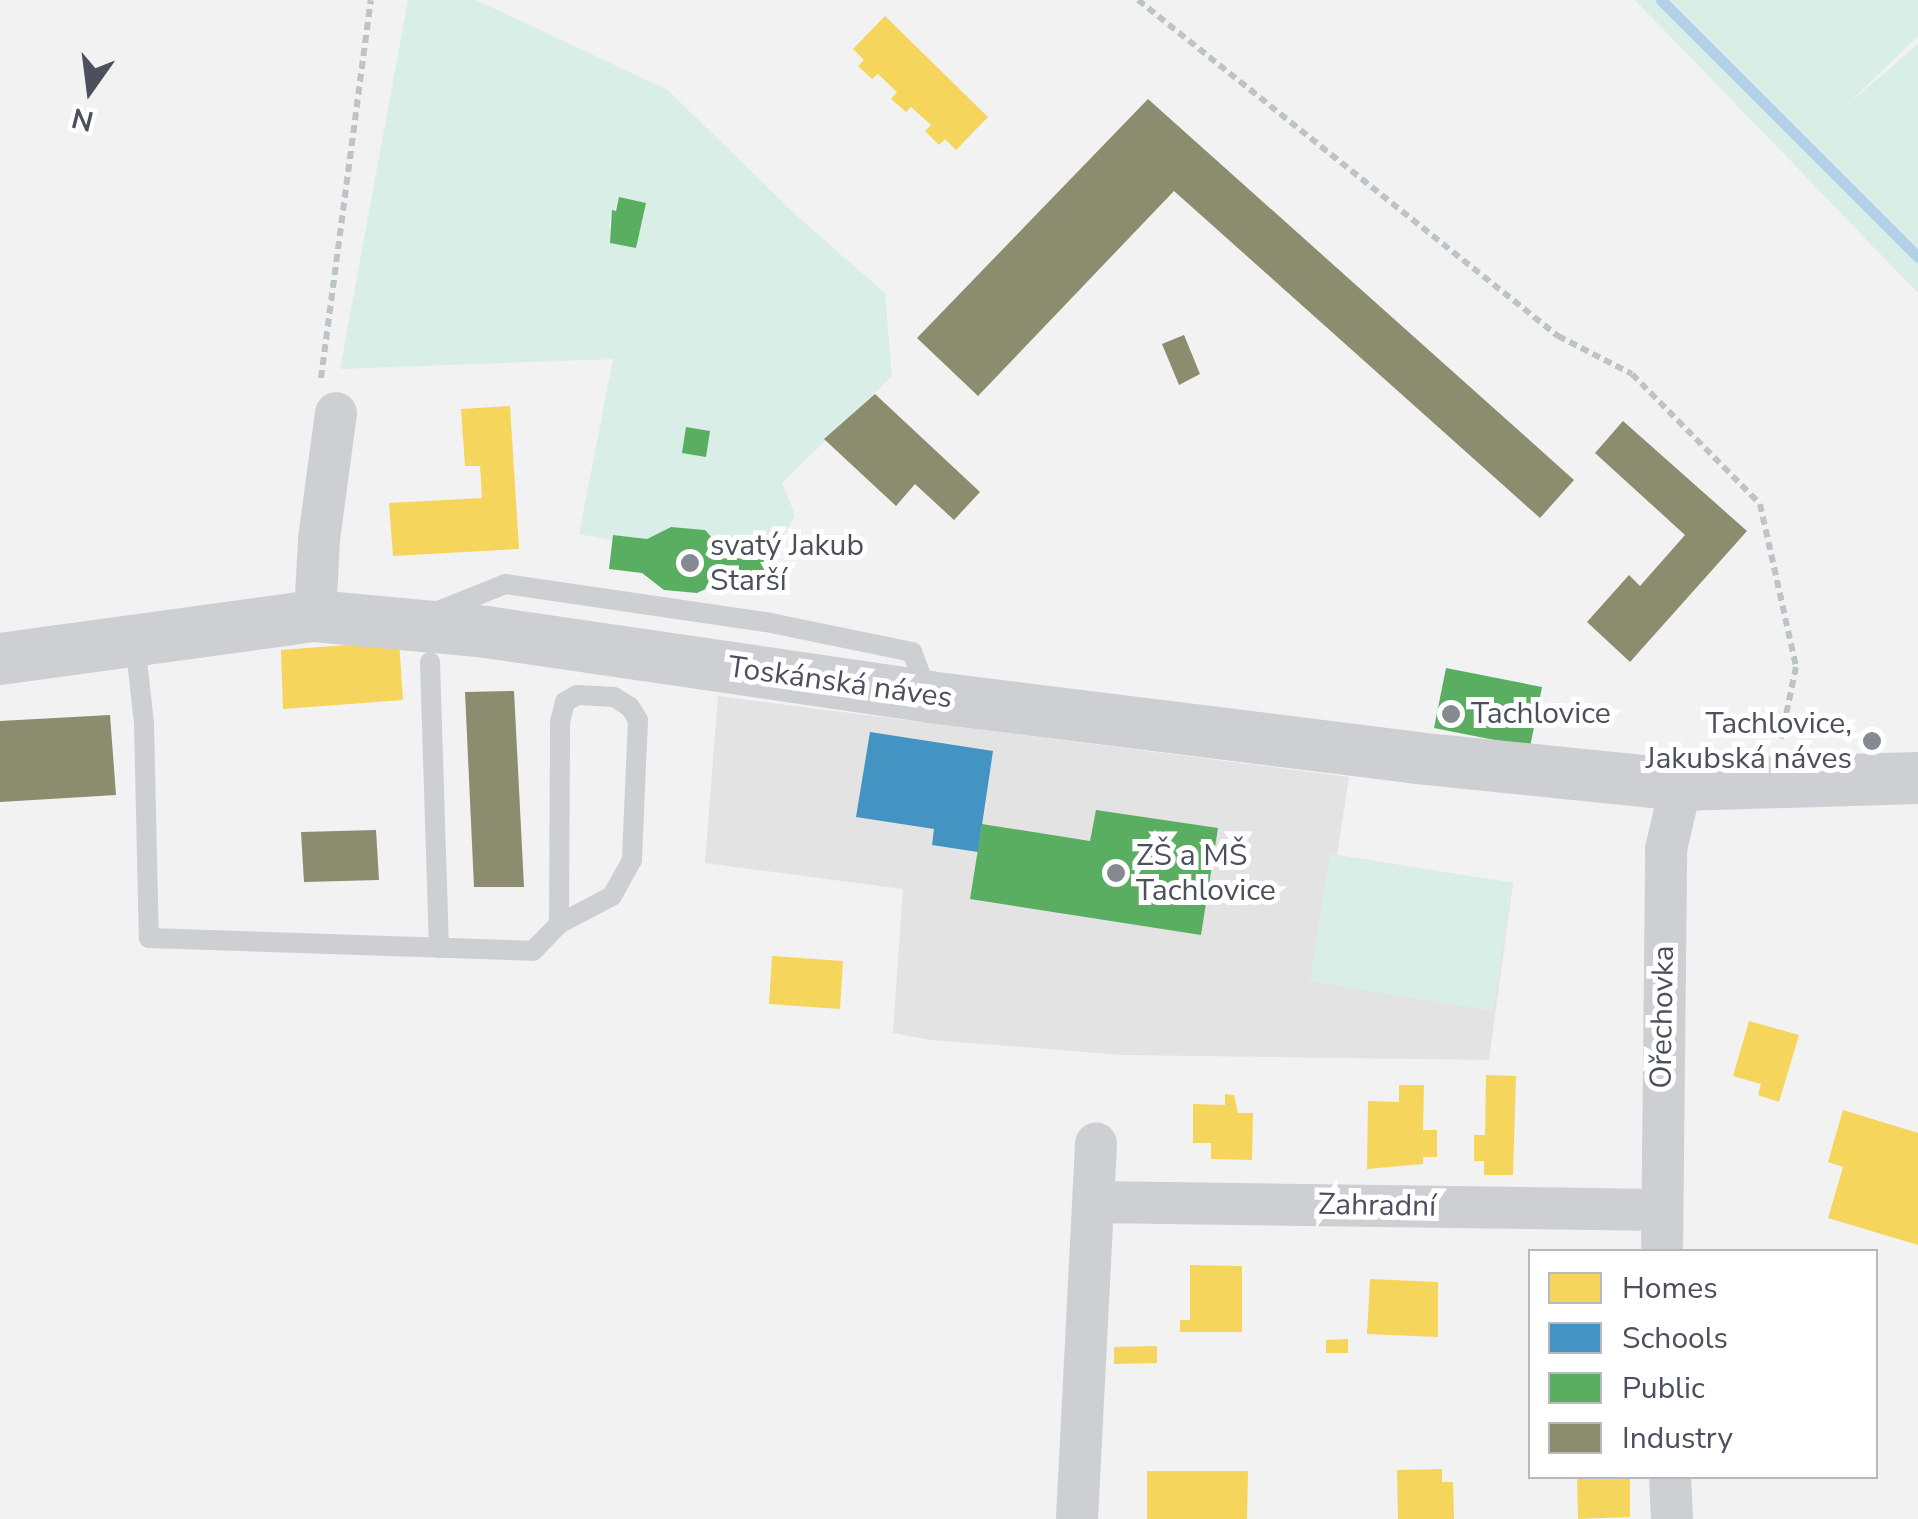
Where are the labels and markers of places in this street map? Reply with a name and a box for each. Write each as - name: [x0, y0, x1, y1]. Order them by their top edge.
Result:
- place label: svatý Jakub Starší: [710, 528, 864, 598]
- marker: svatý Jakub Starší: [679, 552, 701, 574]
- place label: Tachlovice: [1471, 696, 1611, 732]
- marker: Tachlovice: [1440, 703, 1462, 725]
- place label: Tachlovice, Jakubská náves: [1646, 706, 1852, 776]
- marker: Tachlovice, Jakubská náves: [1861, 730, 1883, 752]
- place label: ZŠ a MŠ Tachlovice: [1136, 838, 1276, 908]
- marker: ZŠ a MŠ Tachlovice: [1105, 862, 1127, 884]

